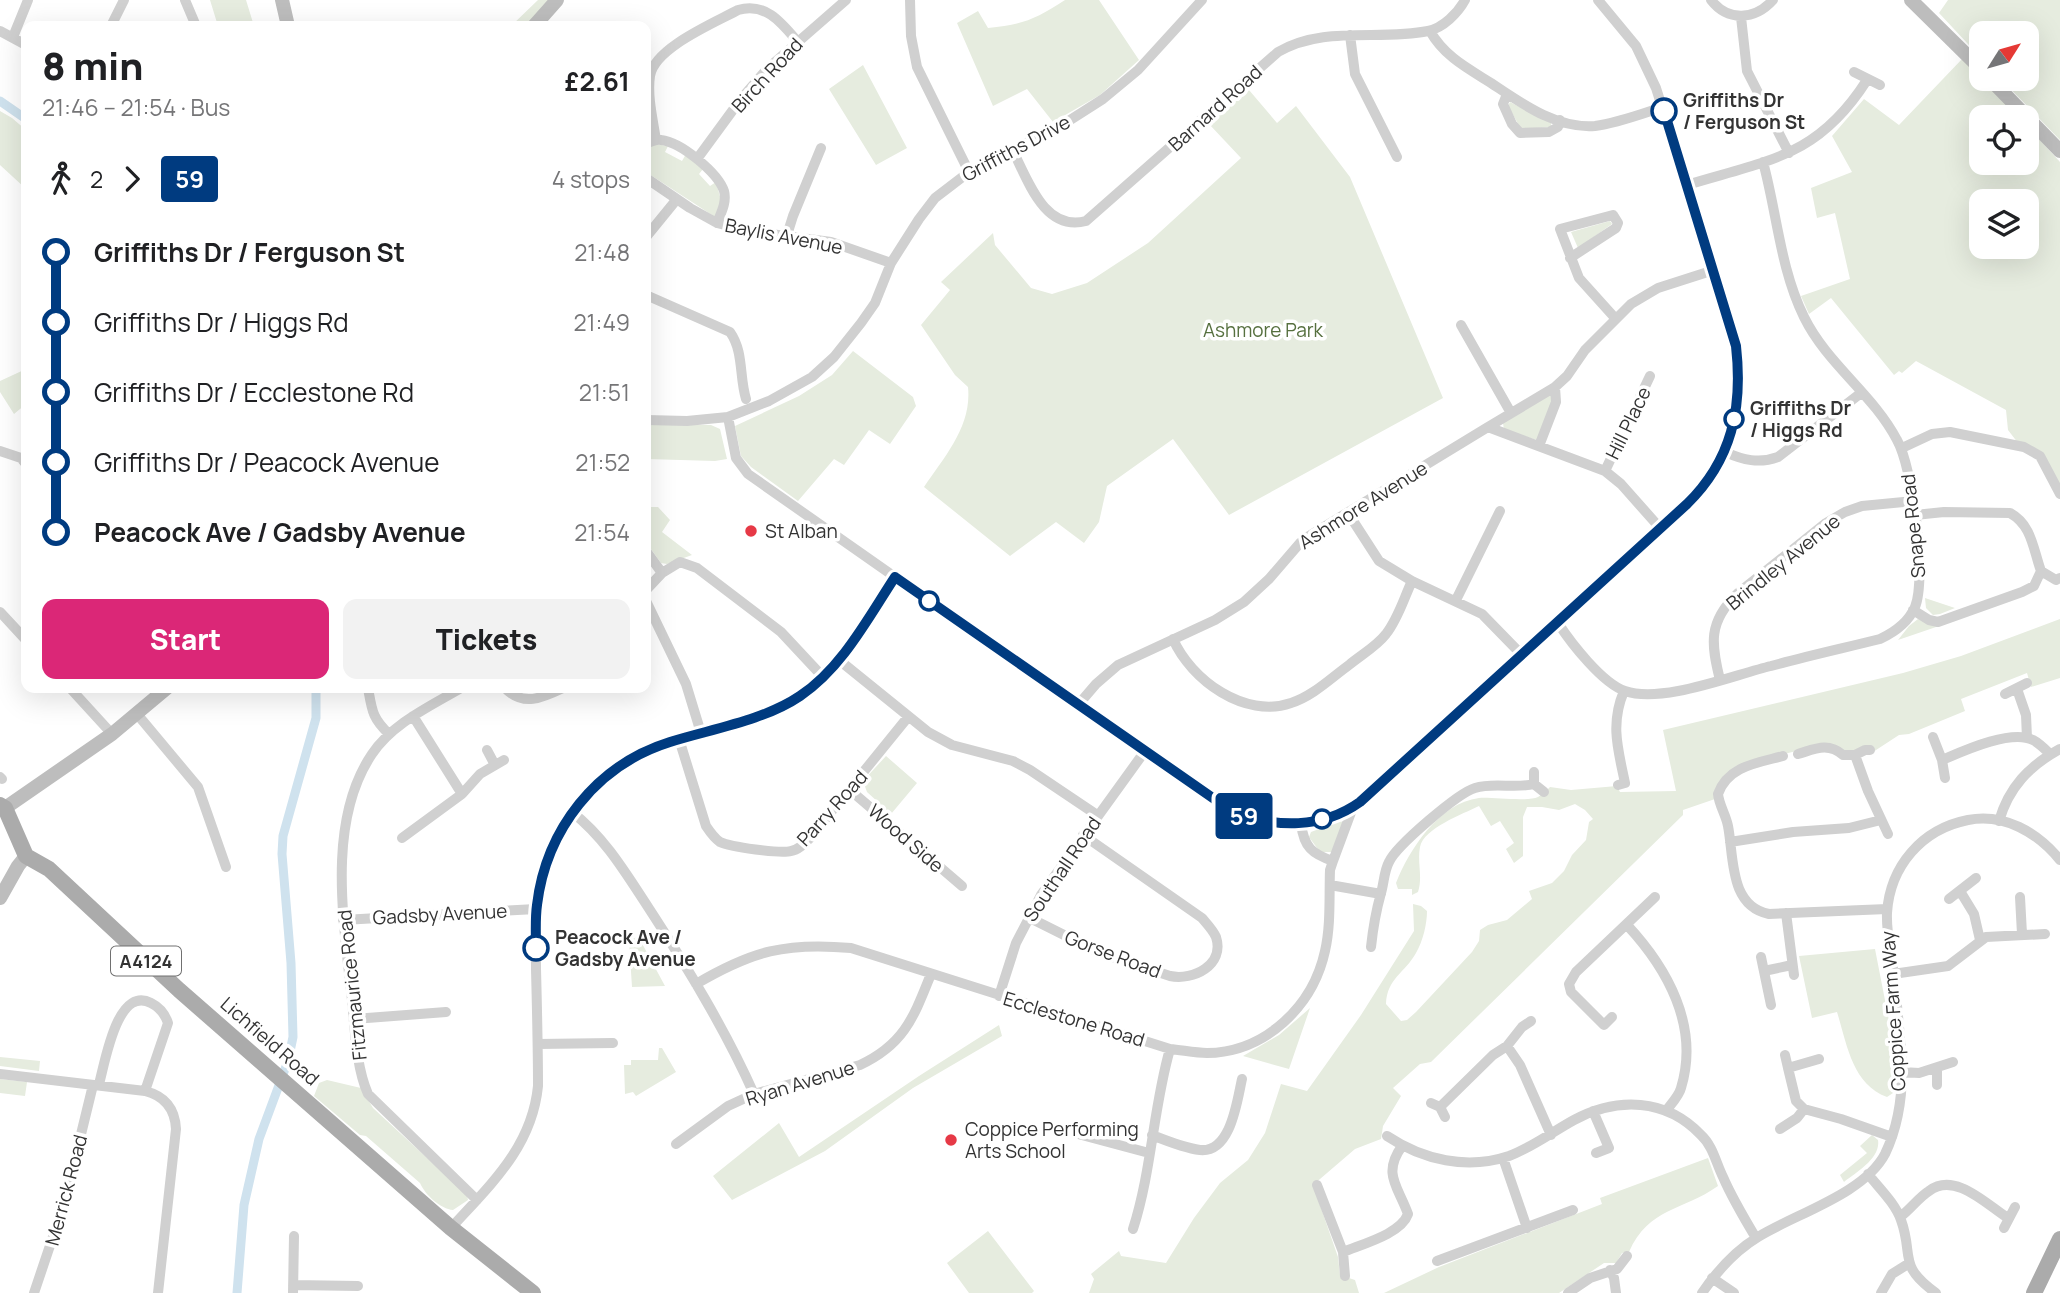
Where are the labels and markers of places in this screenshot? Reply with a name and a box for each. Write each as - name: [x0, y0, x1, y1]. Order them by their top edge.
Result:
- place label: Griffiths Dr / Ferguson St: [1683, 87, 1805, 135]
- marker: Griffiths Dr / Ferguson St: [1651, 98, 1677, 124]
- place label: Griffiths Dr / Higgs Rd: [1750, 395, 1852, 443]
- marker: Griffiths Dr / Higgs Rd: [1724, 409, 1744, 429]
- place label: St Alban: [765, 518, 838, 544]
- marker: St Alban: [743, 523, 759, 539]
- unlabelled marker: [919, 591, 939, 611]
- unlabelled marker: [1312, 809, 1332, 829]
- place label: Peacock Ave / Gadsby Avenue: [555, 924, 696, 972]
- marker: Peacock Ave / Gadsby Avenue: [523, 935, 549, 961]
- place label: Coppice Performing Arts School: [965, 1116, 1139, 1164]
- marker: Coppice Performing Arts School: [943, 1132, 959, 1148]

